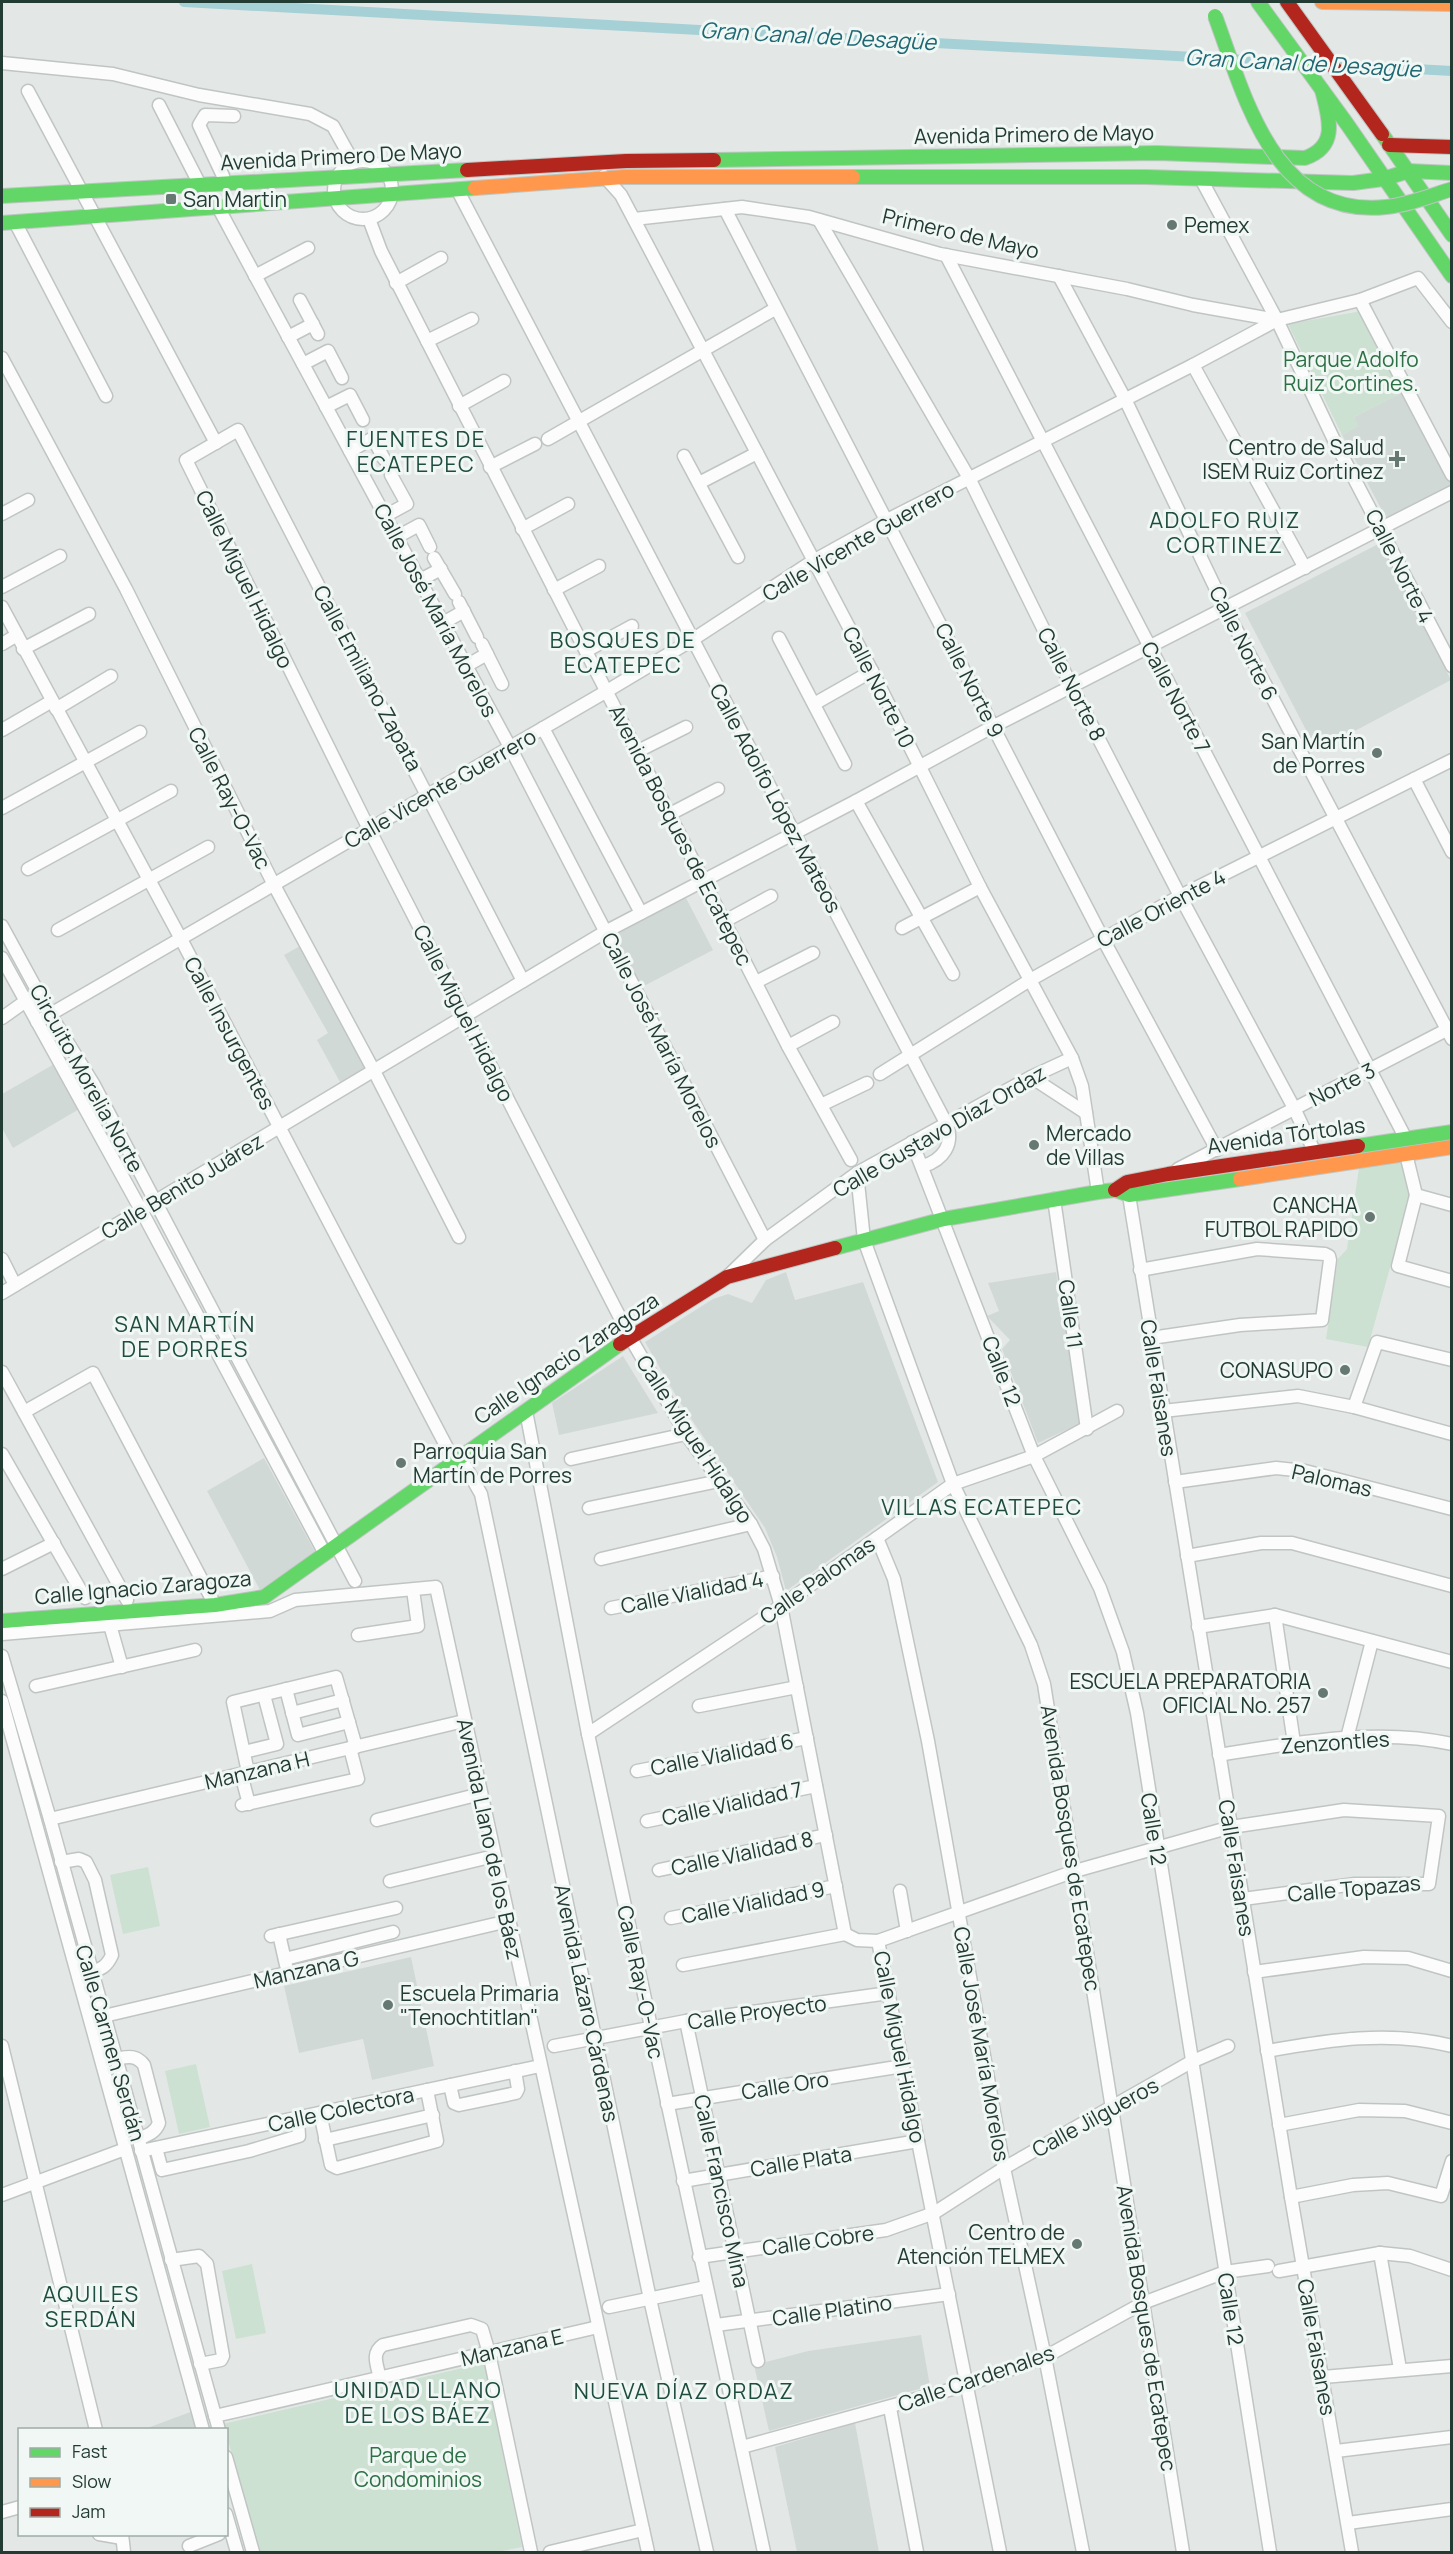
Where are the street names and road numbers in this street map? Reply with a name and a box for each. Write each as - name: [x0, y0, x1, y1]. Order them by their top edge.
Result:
- street label: Avenida Primero de Mayo: [914, 118, 1154, 150]
- street label: Avenida Primero De Mayo: [220, 136, 462, 176]
- street label: Primero de Mayo: [880, 201, 1042, 265]
- street label: Calle Vicente Guerrero: [757, 475, 959, 607]
- street label: Calle Miguel Hidalgo: [190, 485, 300, 673]
- street label: Calle José María Morelos: [368, 498, 504, 722]
- street label: Calle Norte 4: [1359, 504, 1441, 628]
- street label: Calle Emiliano Zapata: [307, 580, 429, 776]
- street label: Calle Norte 6: [1203, 581, 1285, 705]
- street label: Calle Norte 9: [929, 618, 1011, 742]
- street label: Calle Norte 10: [836, 621, 922, 753]
- street label: Calle Norte 8: [1031, 622, 1113, 746]
- street label: Calle Norte 7: [1135, 636, 1217, 758]
- street label: Calle Adolfo López Mateos: [704, 679, 848, 917]
- street label: Avenida Bosques de Ecatepec: [603, 700, 759, 970]
- street label: Calle Ray-O-Vac: [182, 722, 278, 874]
- street label: Calle Vicente Guerrero: [339, 722, 541, 854]
- street label: Calle Oriente 4: [1092, 862, 1230, 954]
- street label: Calle Miguel Hidalgo: [407, 920, 521, 1106]
- street label: Calle José María Morelos: [595, 928, 729, 1152]
- street label: Calle Insurgentes: [178, 952, 282, 1114]
- street label: Circuito Morelia Norte: [24, 979, 150, 1177]
- street label: Norte 3: [1304, 1056, 1380, 1112]
- street label: Calle Gustavo Díaz Ordaz: [827, 1058, 1051, 1204]
- street label: Avenida Tórtolas: [1205, 1110, 1367, 1160]
- street label: Calle Benito Juárez: [96, 1127, 268, 1245]
- street label: Calle 11: [1052, 1278, 1090, 1350]
- street label: Calle Ignacio Zaragoza: [468, 1286, 664, 1430]
- street label: Calle Faisanes: [1134, 1318, 1184, 1458]
- street label: Calle 12: [976, 1332, 1028, 1410]
- street label: Calle Miguel Hidalgo: [630, 1350, 760, 1528]
- street label: Palomas: [1289, 1457, 1375, 1503]
- street label: Calle Palomas: [754, 1530, 880, 1630]
- street label: Calle Ignacio Zaragoza: [34, 1564, 252, 1610]
- street label: Calle Vialidad 4: [618, 1564, 766, 1620]
- street label: Avenida Bosques de Ecatepec: [1035, 1703, 1107, 1993]
- street label: Avenida Llano de los Báez: [451, 1716, 529, 1962]
- street label: Zenzontles: [1280, 1724, 1390, 1760]
- street label: Calle Vialidad 6: [648, 1726, 796, 1782]
- street label: Manzana H: [202, 1744, 312, 1796]
- street label: Calle Vialidad 7: [659, 1774, 805, 1832]
- street label: Calle 12: [1134, 1791, 1174, 1867]
- street label: Calle Faisanes: [1212, 1798, 1262, 1938]
- street label: Calle Vialidad 8: [668, 1824, 816, 1882]
- street label: Calle Topazas: [1286, 1868, 1422, 1908]
- street label: Calle Vialidad 9: [679, 1874, 827, 1930]
- street label: Avenida Lázaro Cárdenas: [548, 1881, 626, 2125]
- street label: Calle Ray-O-Vac: [611, 1903, 671, 2061]
- street label: Calle José María Morelos: [948, 1924, 1016, 2164]
- street label: Calle Carmen Serdán: [70, 1942, 152, 2144]
- street label: Manzana G: [251, 1943, 362, 1995]
- street label: Calle Miguel Hidalgo: [868, 1949, 932, 2145]
- street label: Calle Proyecto: [686, 1988, 828, 2036]
- street label: Calle Oro: [739, 2064, 831, 2106]
- street label: Calle Jilgueros: [1027, 2071, 1163, 2163]
- street label: Calle Colectora: [265, 2080, 417, 2138]
- street label: Calle Francisco Mina: [688, 2092, 756, 2290]
- street label: Calle Plata: [748, 2139, 854, 2183]
- street label: Avenida Bosques de Ecatepec: [1111, 2183, 1183, 2473]
- street label: Calle Cobre: [760, 2218, 876, 2262]
- street label: Calle 12: [1211, 2271, 1251, 2347]
- street label: Calle Faisanes: [1291, 2277, 1343, 2417]
- street label: Calle Platino: [770, 2288, 894, 2332]
- street label: Manzana E: [458, 2322, 566, 2372]
- street label: Calle Cardenales: [894, 2338, 1058, 2418]

